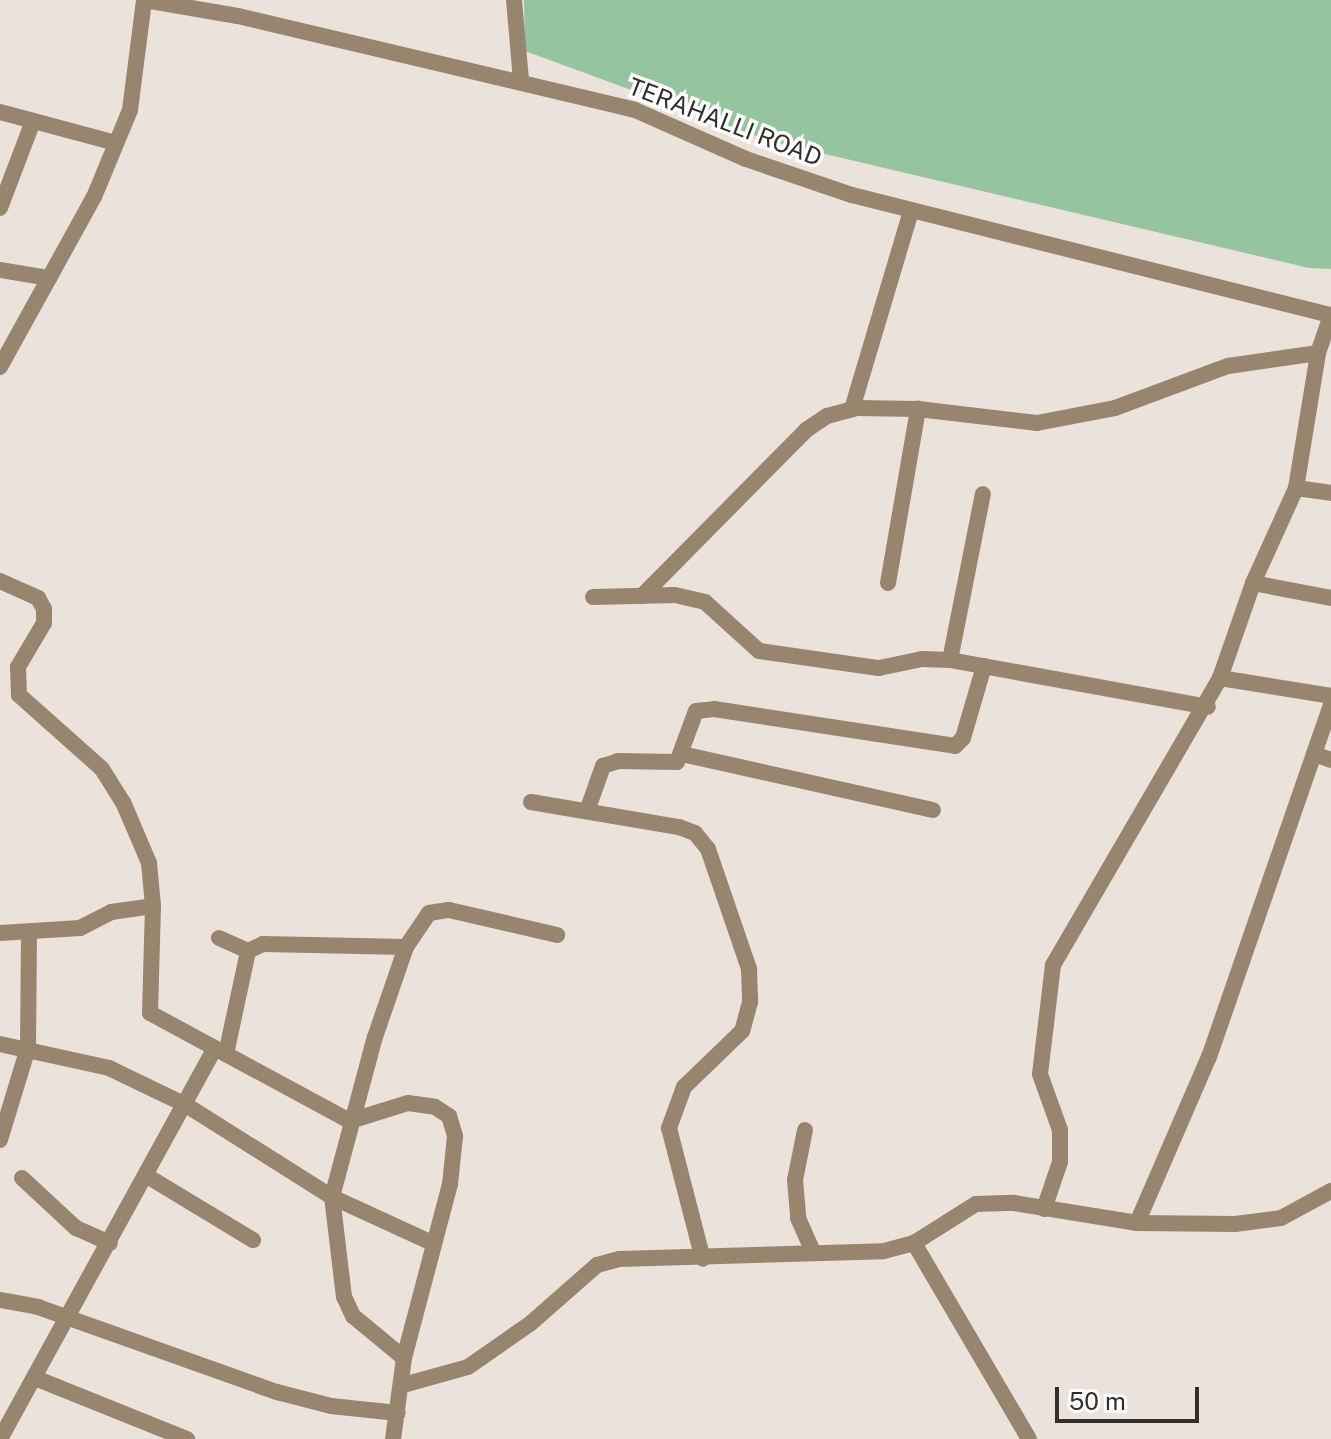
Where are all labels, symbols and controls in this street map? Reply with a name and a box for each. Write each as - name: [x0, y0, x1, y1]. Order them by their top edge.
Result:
- street label: TERAHALLI ROAD: [624, 72, 826, 172]
- scale bar: [1059, 1371, 1203, 1421]
- text: 50 m: [1069, 1387, 1126, 1415]

